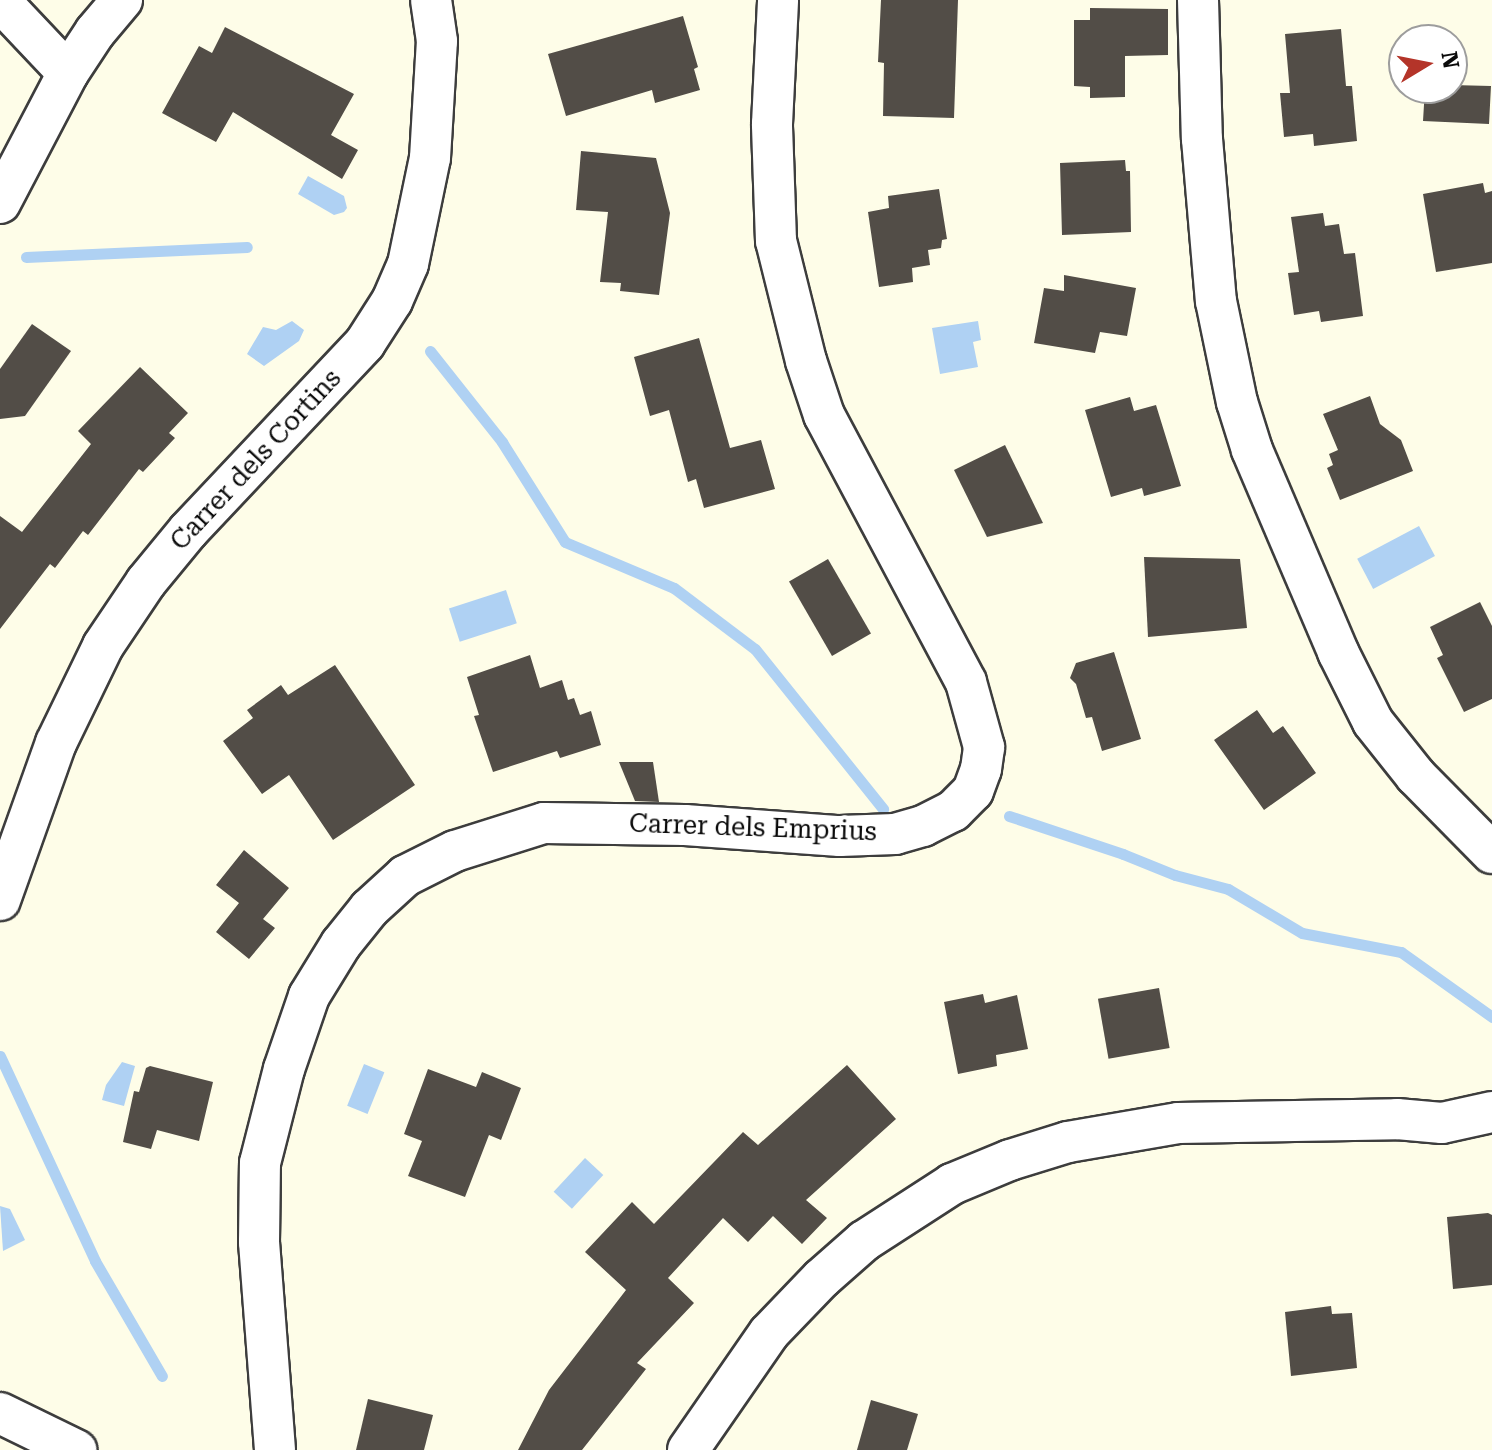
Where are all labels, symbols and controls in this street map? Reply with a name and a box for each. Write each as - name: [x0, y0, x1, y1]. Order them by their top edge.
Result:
- north arrow: [1388, 24, 1468, 104]
- text: N: [1436, 50, 1464, 71]
- street label: Carrer dels Cortins: [164, 363, 348, 557]
- street label: Carrer dels Emprius: [629, 808, 877, 848]

